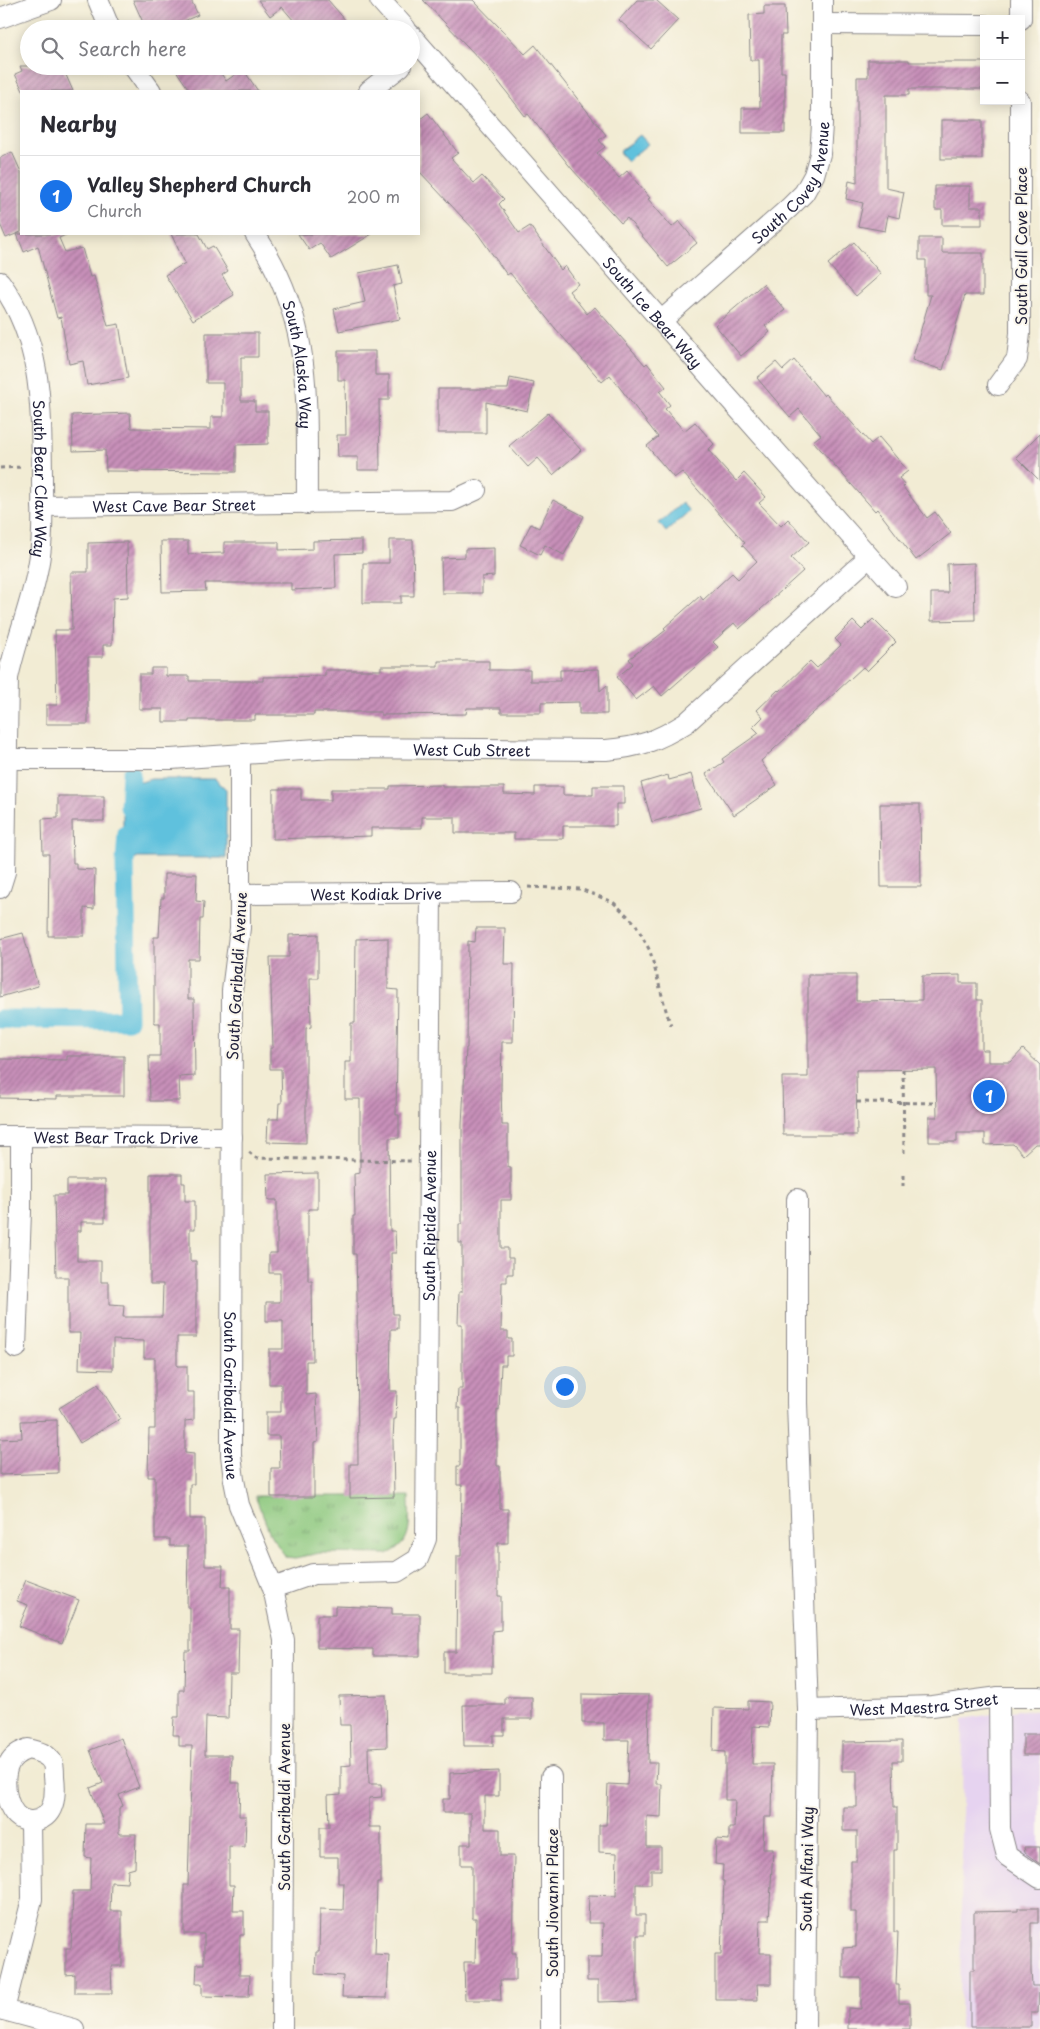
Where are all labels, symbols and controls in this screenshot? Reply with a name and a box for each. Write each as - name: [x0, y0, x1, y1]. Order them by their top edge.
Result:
- map controls: [980, 15, 1025, 105]
- button: +: [980, 15, 1025, 60]
- search box: [20, 20, 420, 75]
- icon: search: [38, 34, 66, 62]
- text: Search here: [78, 34, 187, 62]
- button: −: [980, 60, 1025, 105]
- text: Nearby: [40, 107, 117, 139]
- street label: South Covey Avenue: [745, 121, 834, 248]
- street label: South Gull Cove Place: [1009, 167, 1032, 325]
- text: Valley Shepherd Church: [87, 170, 311, 198]
- text: 1: [52, 184, 60, 208]
- text: 200 m: [347, 184, 400, 208]
- text: Church: [87, 198, 142, 222]
- street label: South Ice Bear Way: [598, 251, 709, 373]
- street label: South Alaska Way: [278, 297, 318, 429]
- street label: South Bear Claw Way: [28, 399, 54, 559]
- street label: West Cave Bear Street: [92, 492, 256, 517]
- street label: West Cub Street: [413, 737, 530, 761]
- street label: West Kodiak Drive: [310, 881, 442, 905]
- street label: South Garibaldi Avenue: [220, 891, 252, 1061]
- pin: 1: [973, 1077, 1005, 1115]
- street label: West Bear Track Drive: [34, 1125, 199, 1148]
- street label: South Riptide Avenue: [416, 1150, 441, 1301]
- street label: South Garibaldi Avenue: [219, 1311, 245, 1481]
- your location: [552, 1374, 578, 1400]
- street label: West Maestra Street: [849, 1686, 999, 1720]
- street label: South Garibaldi Avenue: [272, 1723, 295, 1891]
- street label: South Alfani Way: [793, 1806, 819, 1932]
- street label: South Jiovanni Place: [540, 1829, 563, 1977]

